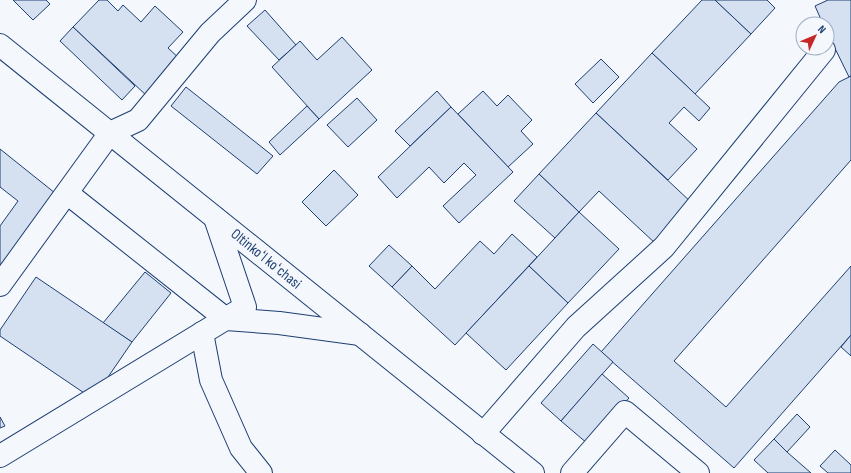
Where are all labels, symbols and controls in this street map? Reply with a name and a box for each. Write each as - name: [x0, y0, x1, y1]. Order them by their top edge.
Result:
- north arrow: [795, 16, 835, 56]
- text: N: [815, 23, 829, 36]
- street label: Oltinkoʻl koʻchasi: [227, 225, 305, 293]

